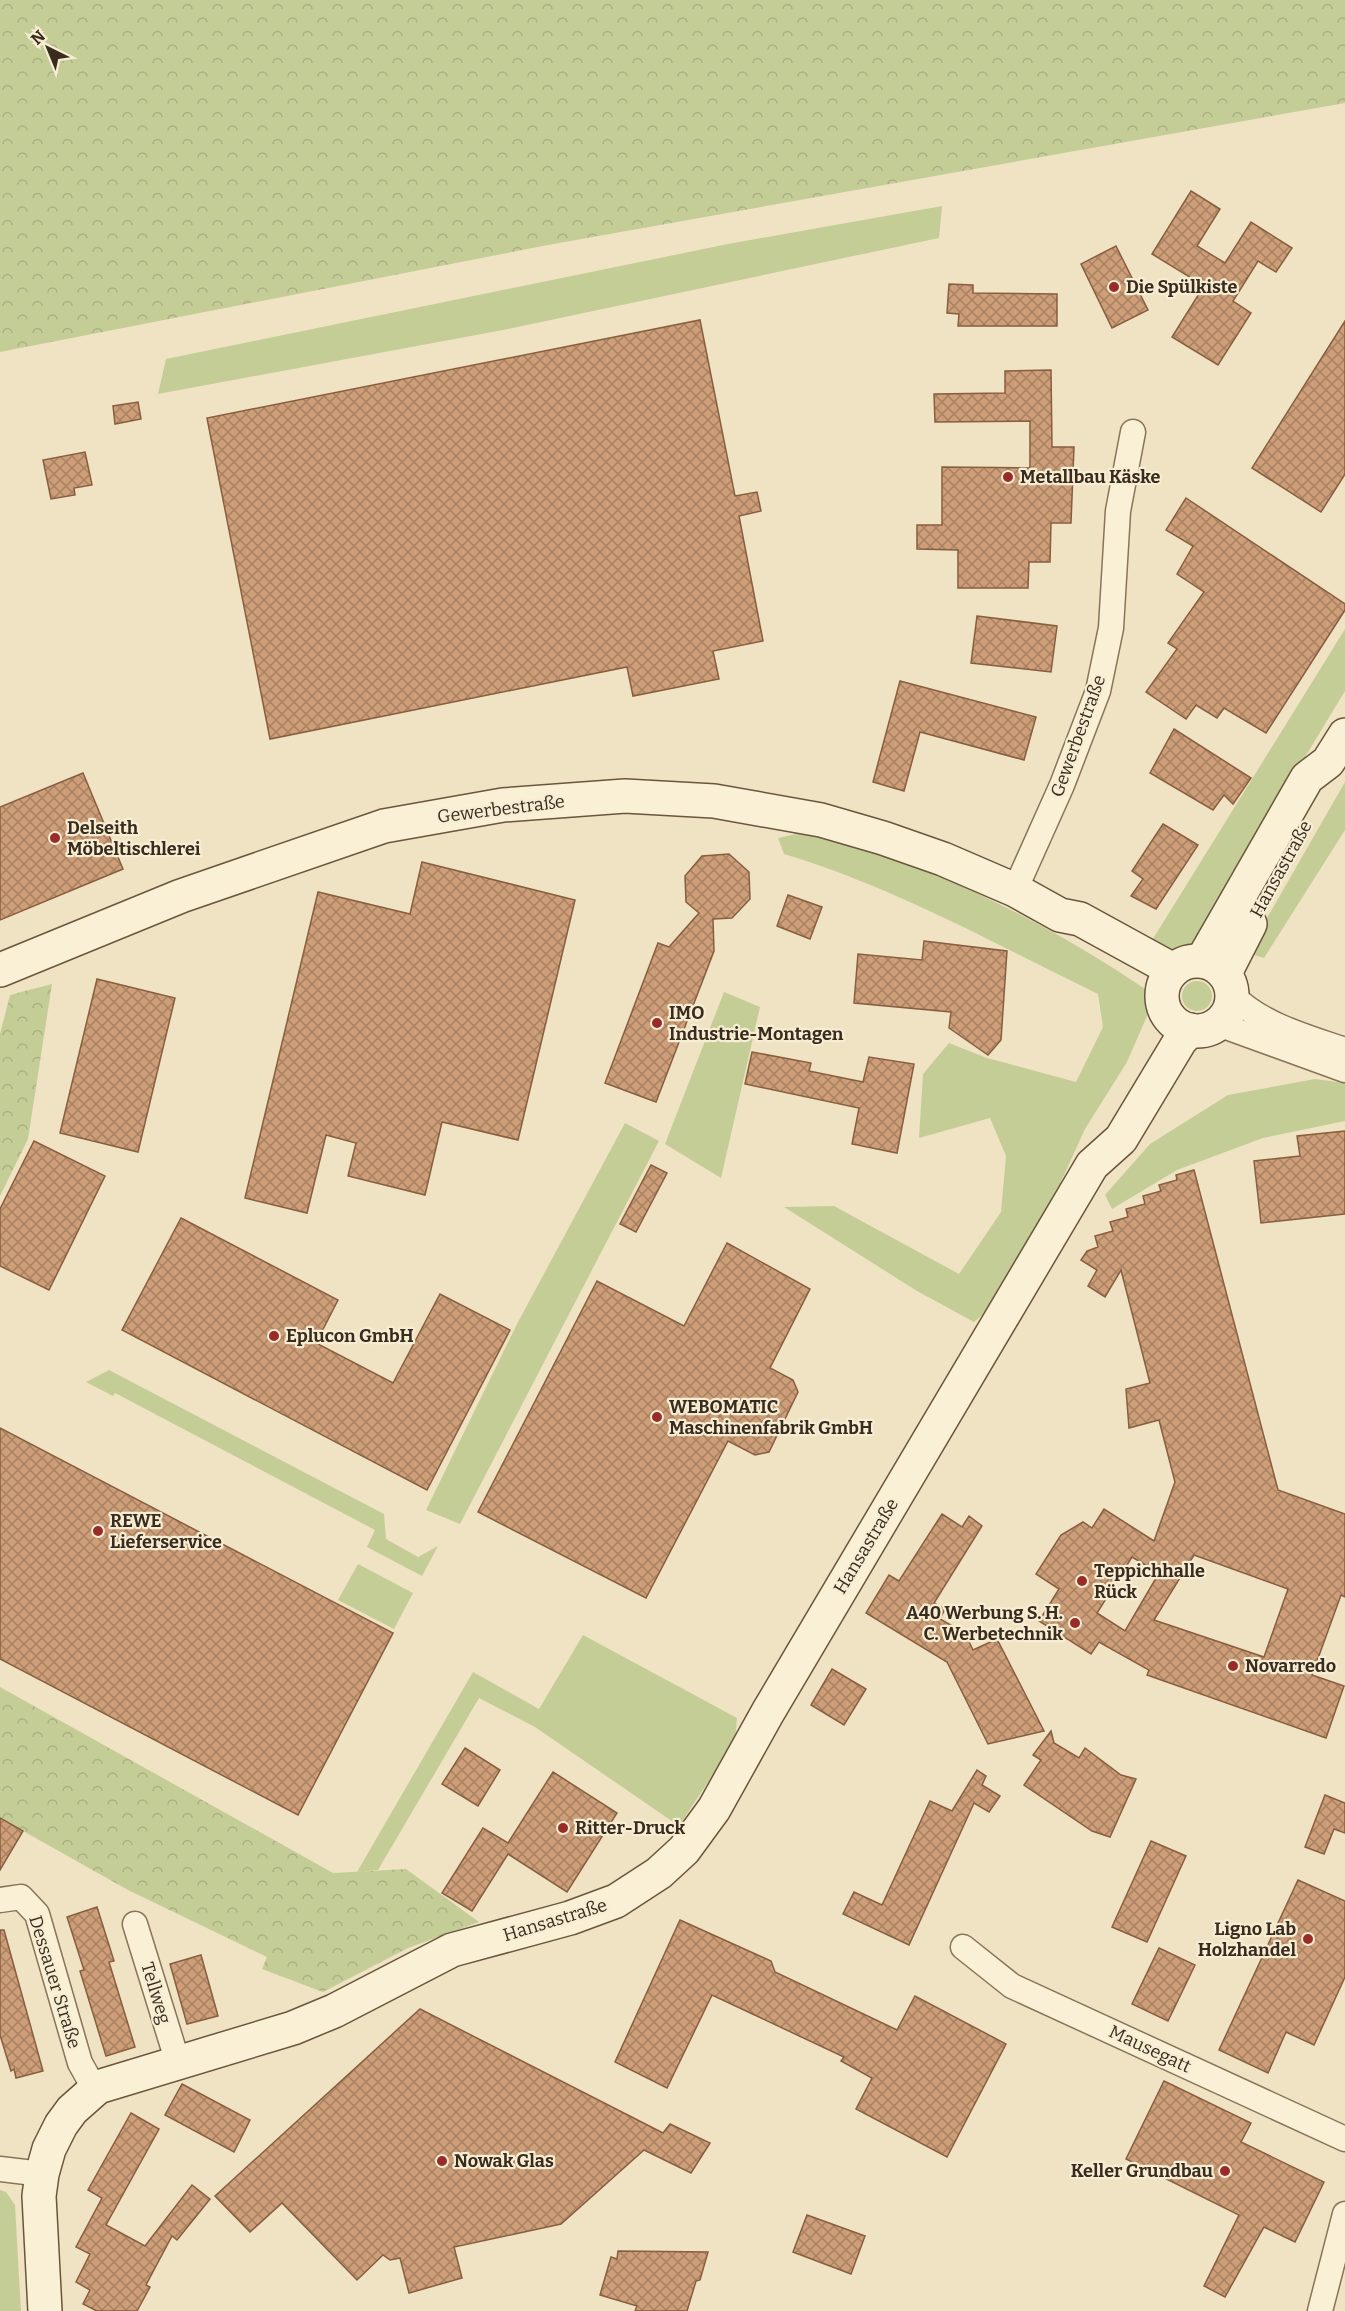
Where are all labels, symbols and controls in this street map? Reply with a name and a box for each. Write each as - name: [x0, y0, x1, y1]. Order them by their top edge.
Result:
- north arrow: [18, 18, 78, 78]
- text: N: [27, 26, 49, 49]
- place label: Die Spülkiste: [1126, 276, 1238, 298]
- marker: Die Spülkiste: [1107, 280, 1121, 294]
- place label: Metallbau Käske: [1020, 466, 1161, 488]
- marker: Metallbau Käske: [1001, 470, 1015, 484]
- street label: Gewerbestraße: [1046, 672, 1110, 800]
- street label: Gewerbestraße: [436, 790, 566, 828]
- place label: Delseith Möbeltischlerei: [67, 817, 201, 860]
- street label: Hansastraße: [1245, 817, 1317, 921]
- marker: Delseith Möbeltischlerei: [48, 831, 62, 845]
- place label: IMO Industrie-Montagen: [669, 1002, 844, 1045]
- marker: IMO Industrie-Montagen: [650, 1016, 664, 1030]
- place label: Eplucon GmbH: [286, 1325, 414, 1347]
- marker: Eplucon GmbH: [267, 1329, 281, 1343]
- place label: WEBOMATIC Maschinenfabrik GmbH: [669, 1396, 873, 1439]
- marker: WEBOMATIC Maschinenfabrik GmbH: [650, 1410, 664, 1424]
- street label: Hansastraße: [829, 1494, 903, 1598]
- place label: REWE Lieferservice: [110, 1510, 222, 1553]
- marker: REWE Lieferservice: [91, 1524, 105, 1538]
- place label: Teppichhalle Rück: [1094, 1560, 1205, 1603]
- marker: Teppichhalle Rück: [1075, 1574, 1089, 1588]
- place label: A40 Werbung S. H. C. Werbetechnik: [906, 1602, 1063, 1645]
- marker: A40 Werbung S. H. C. Werbetechnik: [1068, 1616, 1082, 1630]
- place label: Novarredo: [1245, 1655, 1336, 1677]
- marker: Novarredo: [1226, 1659, 1240, 1673]
- place label: Ritter-Druck: [575, 1817, 685, 1839]
- marker: Ritter-Druck: [556, 1821, 570, 1835]
- street label: Hansastraße: [500, 1894, 610, 1946]
- street label: Dessauer Straße: [24, 1913, 86, 2051]
- place label: Ligno Lab Holzhandel: [1198, 1918, 1296, 1961]
- marker: Ligno Lab Holzhandel: [1301, 1932, 1315, 1946]
- street label: Tellweg: [136, 1959, 176, 2027]
- street label: Mausegatt: [1106, 2020, 1195, 2078]
- place label: Nowak Glas: [454, 2150, 554, 2172]
- marker: Nowak Glas: [435, 2154, 449, 2168]
- place label: Keller Grundbau: [1071, 2160, 1214, 2182]
- marker: Keller Grundbau: [1218, 2164, 1232, 2178]

